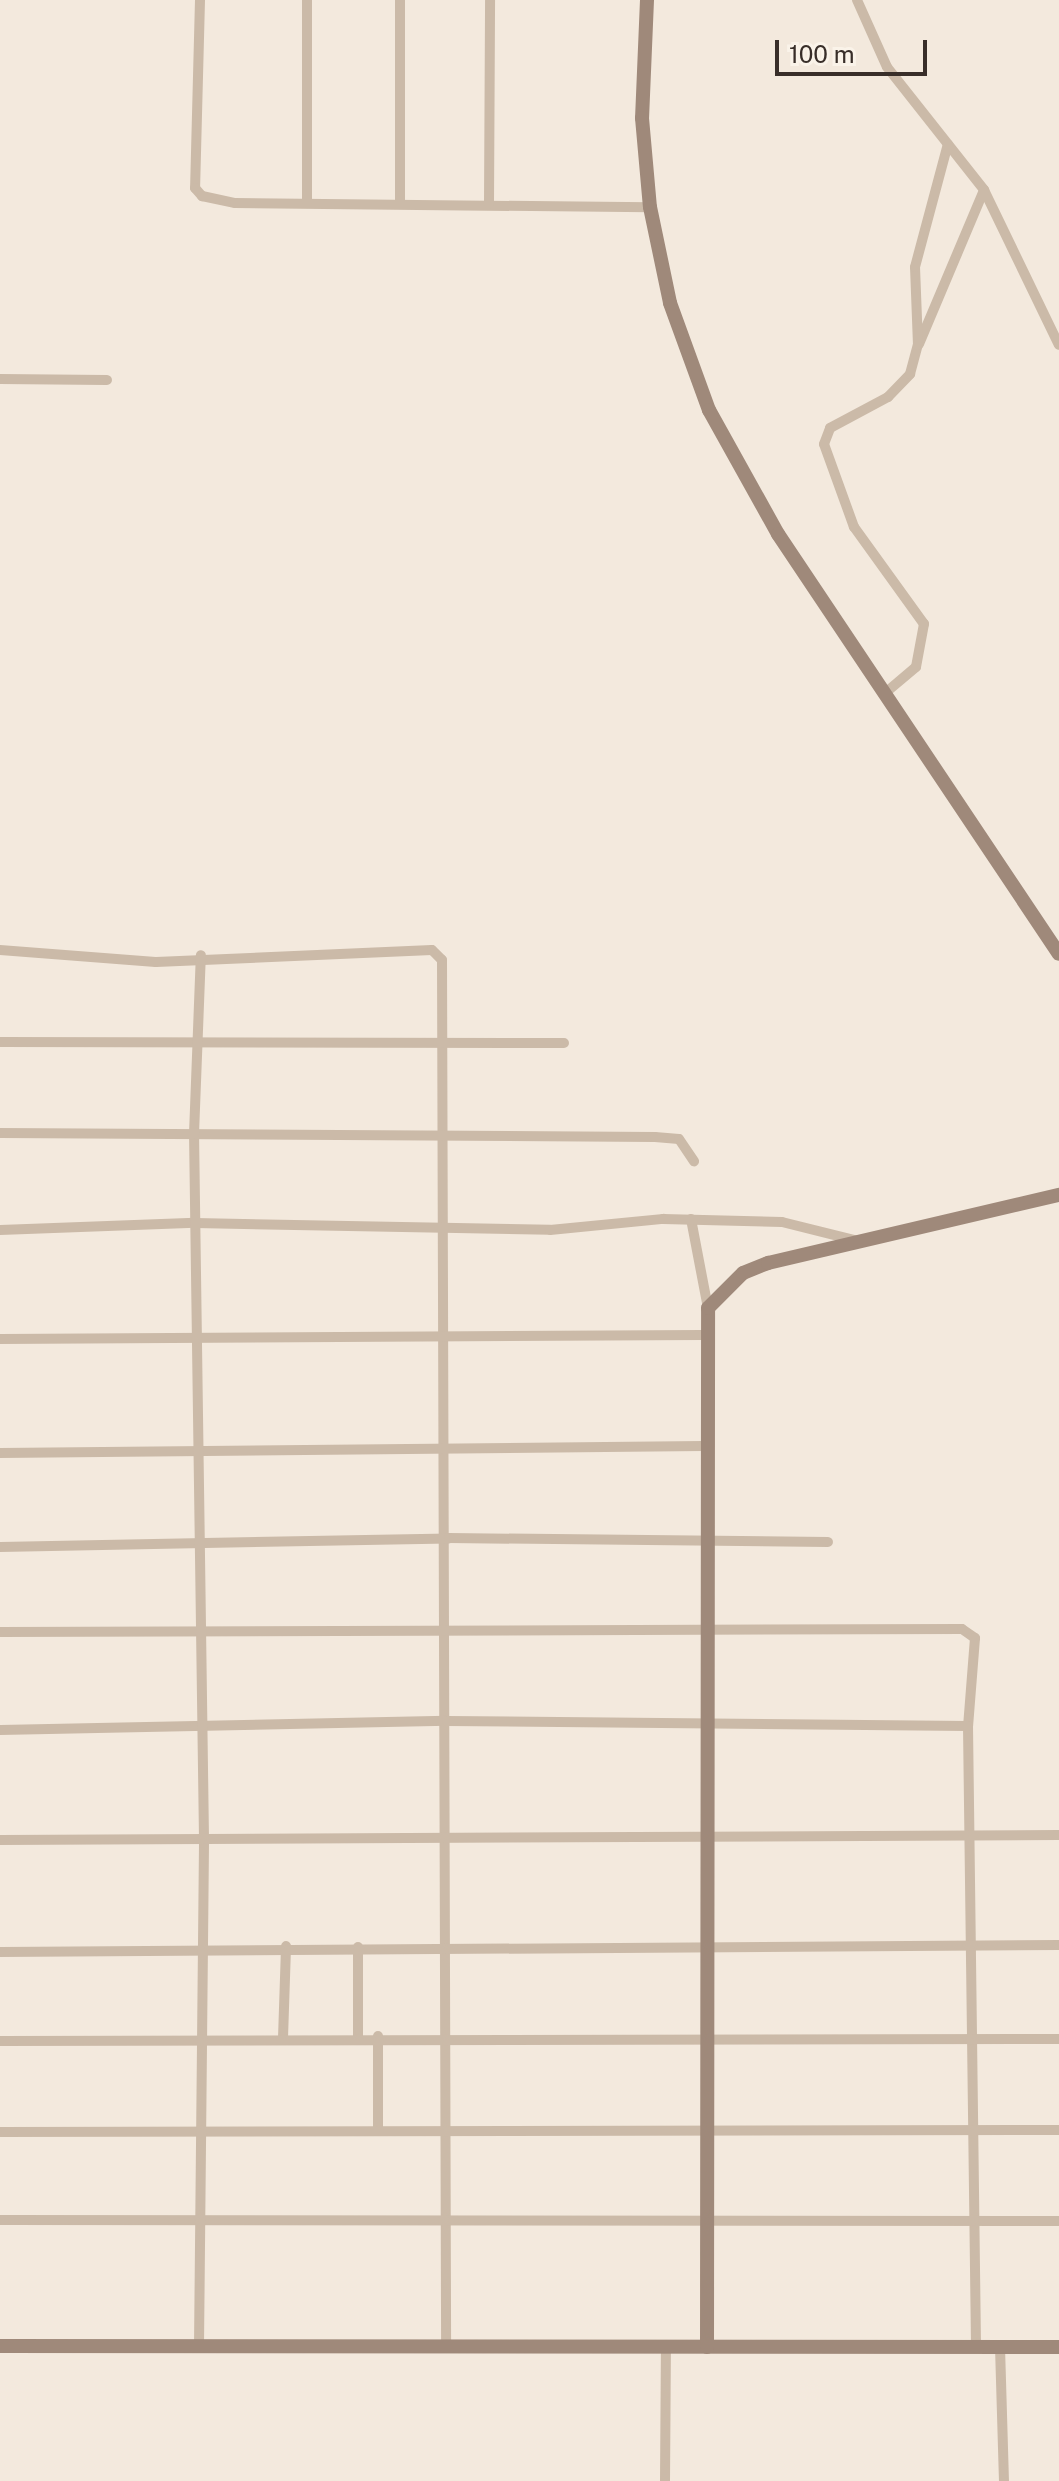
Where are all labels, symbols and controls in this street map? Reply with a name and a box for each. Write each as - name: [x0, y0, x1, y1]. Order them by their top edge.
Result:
- scale bar: [779, 24, 931, 74]
- text: 100 m: [789, 40, 855, 68]

